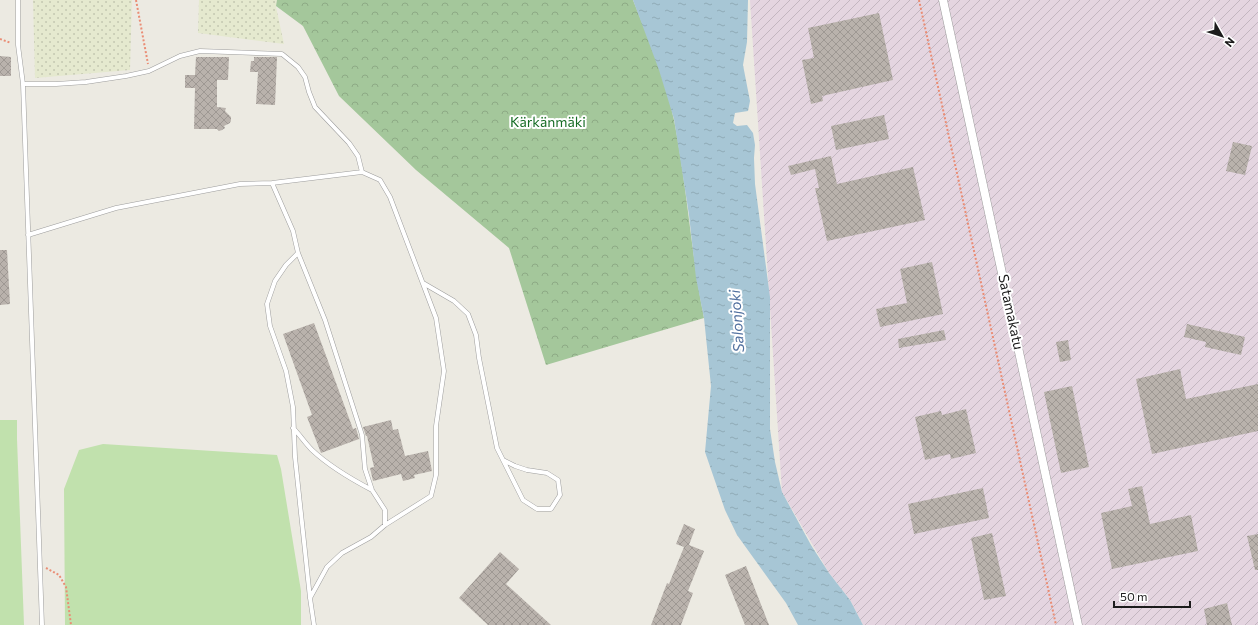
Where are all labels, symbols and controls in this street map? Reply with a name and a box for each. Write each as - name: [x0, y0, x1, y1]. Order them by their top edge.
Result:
- north arrow: [1202, 16, 1242, 56]
- text: N: [1223, 35, 1238, 50]
- park label: Kärkänmäki: [510, 113, 586, 130]
- street label: Satamakatu: [995, 273, 1028, 351]
- water label: Salonjoki: [725, 288, 747, 353]
- scale bar: [1114, 583, 1190, 609]
- text: 50 m: [1120, 589, 1148, 603]

